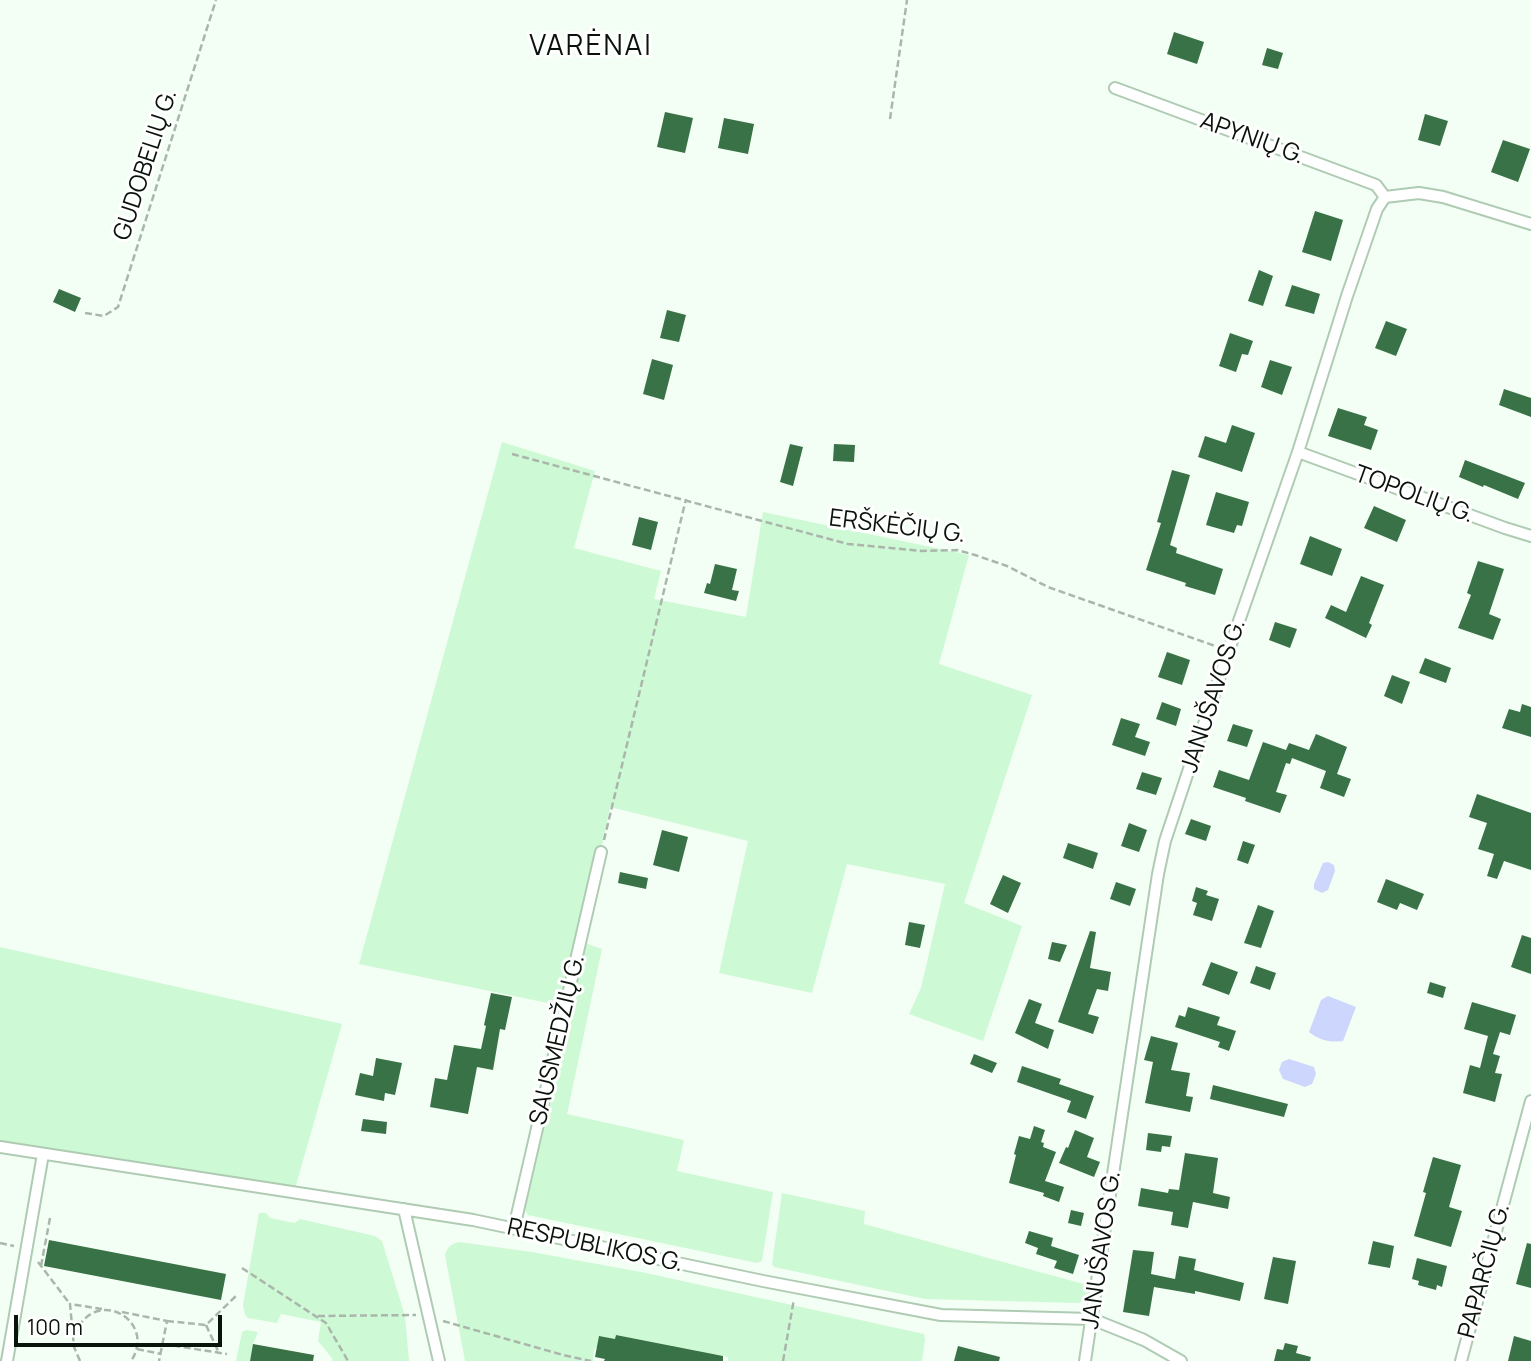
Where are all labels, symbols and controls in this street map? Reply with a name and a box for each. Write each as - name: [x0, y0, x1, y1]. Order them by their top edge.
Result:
- district label: VARĖNAI: [530, 30, 652, 64]
- street label: GUDOBELIŲ G.: [108, 86, 184, 244]
- street label: APYNIŲ G.: [1196, 107, 1308, 171]
- street label: TOPOLIŲ G.: [1350, 460, 1478, 530]
- street label: ERŠKĖČIŲ G.: [827, 504, 967, 550]
- street label: JANUŠAVOS G.: [1176, 616, 1252, 776]
- street label: SAUSMEDŽIŲ G.: [524, 952, 592, 1128]
- street label: JANUŠAVOS G.: [1077, 1169, 1127, 1331]
- street label: PAPARČIŲ G.: [1453, 1200, 1517, 1342]
- street label: RESPUBLIKOS G.: [504, 1213, 686, 1279]
- scale bar: [18, 1302, 226, 1346]
- text: 100 m: [27, 1313, 83, 1341]

